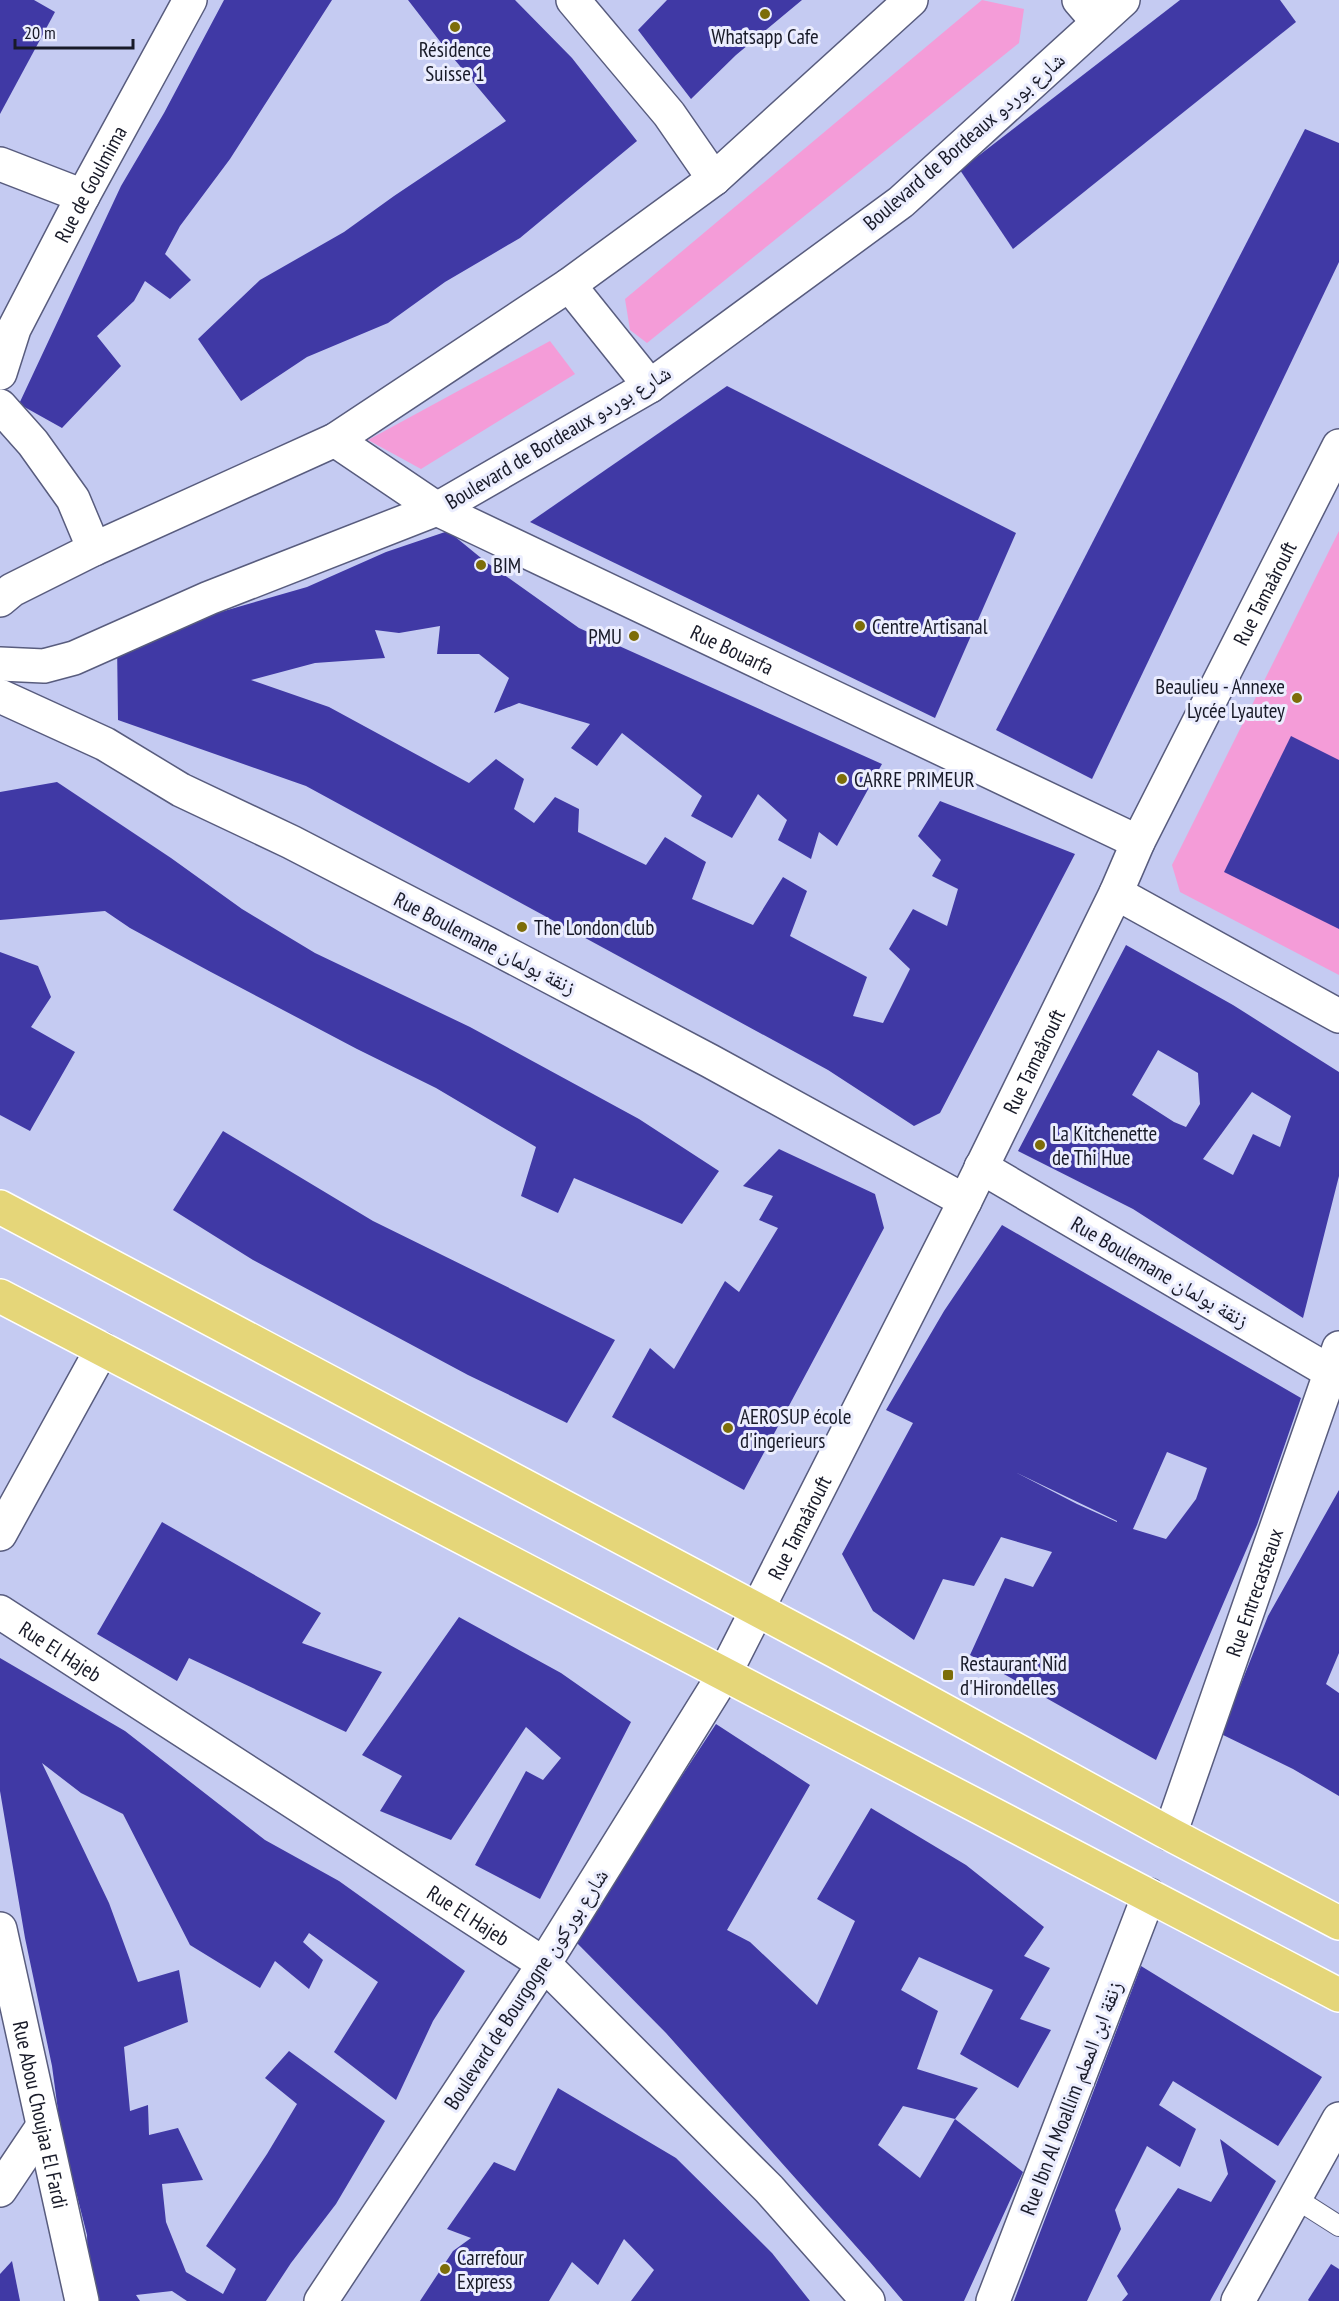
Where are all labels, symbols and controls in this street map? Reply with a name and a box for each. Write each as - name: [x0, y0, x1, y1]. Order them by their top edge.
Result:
- marker: Whatsapp Cafe: [758, 7, 772, 21]
- scale bar: [15, 12, 134, 50]
- marker: Résidence Suisse 1: [448, 20, 462, 34]
- text: 20 m: [24, 21, 56, 44]
- place label: Whatsapp Cafe: [711, 23, 819, 50]
- place label: Résidence Suisse 1: [419, 36, 491, 87]
- street label: Boulevard de Bordeaux شارع بوردو: [858, 46, 1070, 236]
- street label: Rue de Goulmima: [48, 121, 132, 247]
- street label: Boulevard de Bordeaux شارع بوردو: [440, 359, 676, 515]
- street label: Rue Tamaârouft: [1227, 536, 1302, 650]
- place label: BIM: [493, 552, 521, 579]
- marker: BIM: [474, 558, 488, 572]
- place label: Centre Artisanal: [872, 613, 988, 640]
- street label: Rue Bouarfa: [686, 618, 778, 680]
- marker: Centre Artisanal: [853, 619, 867, 633]
- place label: PMU: [588, 623, 622, 650]
- marker: PMU: [627, 629, 641, 643]
- place label: Beaulieu - Annexe Lycée Lyautey: [1155, 673, 1285, 724]
- marker: Beaulieu - Annexe Lycée Lyautey: [1290, 691, 1304, 705]
- place label: CARRE PRIMEUR: [854, 766, 975, 793]
- marker: CARRE PRIMEUR: [835, 772, 849, 786]
- street label: Rue Boulemane زنقة بولمان: [389, 885, 581, 1001]
- place label: The London club: [534, 914, 654, 941]
- marker: The London club: [515, 920, 529, 934]
- street label: Rue Tamaârouft: [996, 1004, 1071, 1118]
- place label: La Kitchenette de Thi Hue: [1052, 1120, 1157, 1171]
- marker: La Kitchenette de Thi Hue: [1033, 1138, 1047, 1152]
- street label: Rue Boulemane زنقة بولمان: [1066, 1210, 1254, 1334]
- place label: AEROSUP école d'ingerieurs: [740, 1403, 851, 1454]
- marker: AEROSUP école d'ingerieurs: [721, 1421, 735, 1435]
- street label: Rue Tamaârouft: [761, 1471, 837, 1584]
- street label: Rue Entrecasteaux: [1219, 1524, 1289, 1660]
- street label: Rue El Hajeb: [14, 1615, 107, 1688]
- place label: Restaurant Nid d'Hirondelles: [960, 1650, 1067, 1701]
- marker: Restaurant Nid d'Hirondelles: [941, 1668, 955, 1682]
- street label: Boulevard de Bourgogne شارع بوركون: [438, 1864, 614, 2114]
- street label: Rue El Hajeb: [422, 1879, 515, 1952]
- street label: Rue Ibn Al Moallim زنقة ابن المعلم: [1014, 1977, 1129, 2219]
- street label: Rue Abou Choujaa El Fardi: [7, 2018, 75, 2211]
- place label: Carrefour Express: [457, 2244, 524, 2295]
- marker: Carrefour Express: [438, 2262, 452, 2276]

